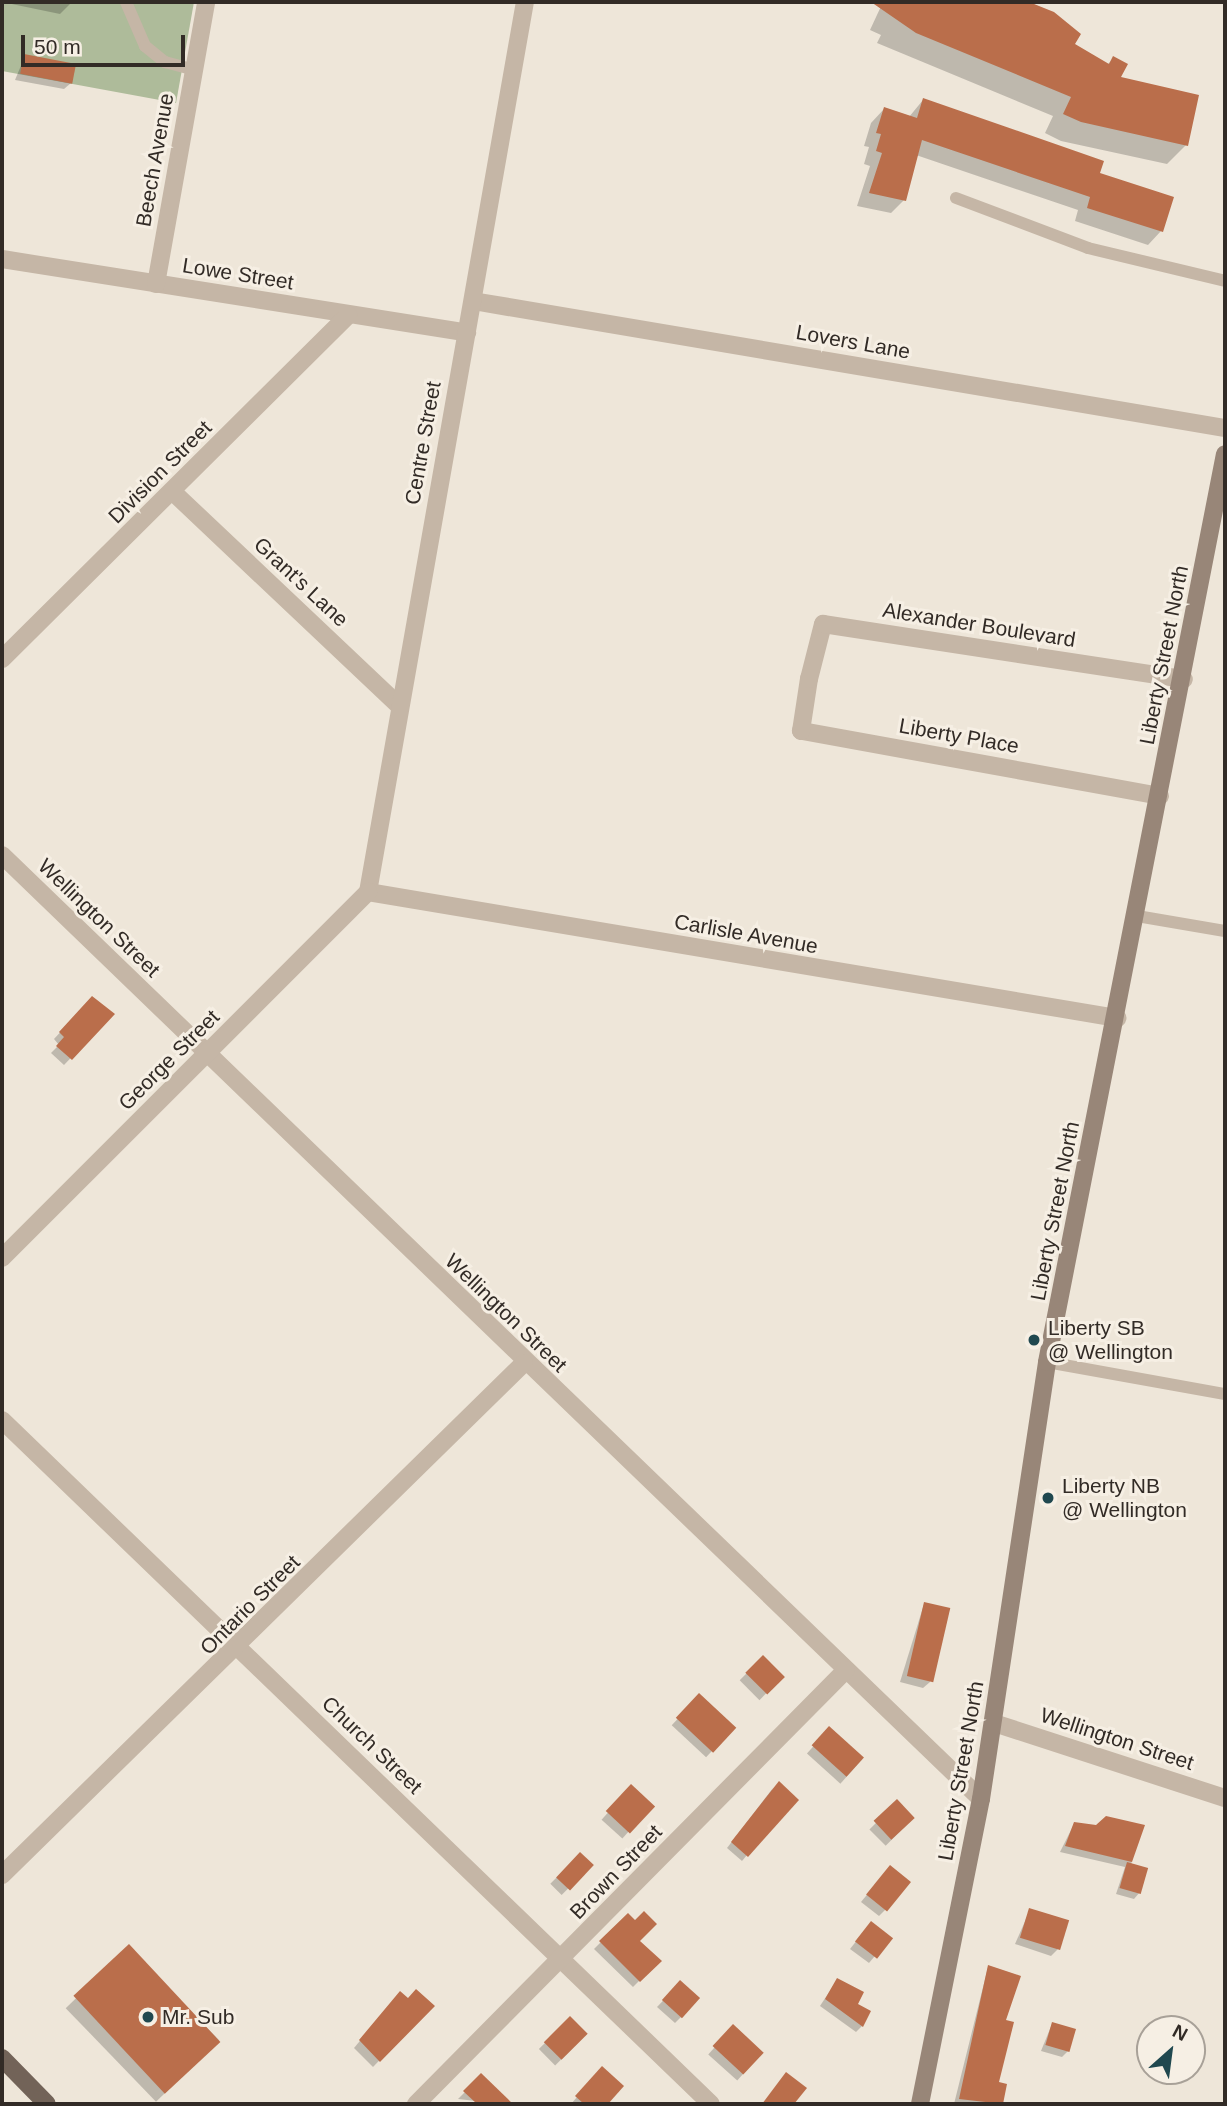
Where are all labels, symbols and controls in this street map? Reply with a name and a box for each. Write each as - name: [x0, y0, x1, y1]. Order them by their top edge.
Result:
- scale bar: [24, 21, 189, 65]
- text: 50 m: [34, 35, 81, 58]
- street label: Beech Avenue: [131, 91, 179, 229]
- street label: Lowe Street: [181, 253, 295, 295]
- street label: Lovers Lane: [794, 320, 912, 364]
- street label: Centre Street: [400, 379, 446, 507]
- street label: Division Street: [103, 415, 217, 529]
- street label: Grant's Lane: [249, 532, 353, 632]
- street label: Liberty Street North: [1134, 563, 1194, 747]
- street label: Alexander Boulevard: [881, 597, 1077, 653]
- street label: Liberty Place: [897, 713, 1021, 759]
- street label: Wellington Street: [33, 854, 165, 982]
- street label: Carlisle Avenue: [672, 909, 820, 959]
- street label: George Street: [113, 1004, 225, 1116]
- street label: Liberty Street North: [1025, 1119, 1085, 1303]
- street label: Wellington Street: [440, 1249, 572, 1377]
- place label: Liberty SB @ Wellington: [1048, 1315, 1173, 1365]
- marker: Liberty SB @ Wellington: [1026, 1332, 1042, 1348]
- place label: Liberty NB @ Wellington: [1062, 1473, 1187, 1523]
- marker: Liberty NB @ Wellington: [1040, 1490, 1056, 1506]
- street label: Ontario Street: [195, 1550, 305, 1660]
- street label: Liberty Street North: [933, 1679, 989, 1863]
- street label: Church Street: [317, 1691, 427, 1799]
- street label: Wellington Street: [1037, 1702, 1197, 1776]
- street label: Brown Street: [565, 1820, 667, 1924]
- place label: Mr. Sub: [162, 2004, 234, 2030]
- marker: Mr. Sub: [140, 2009, 156, 2025]
- north arrow: [1136, 2015, 1206, 2085]
- text: N: [1169, 2020, 1191, 2045]

